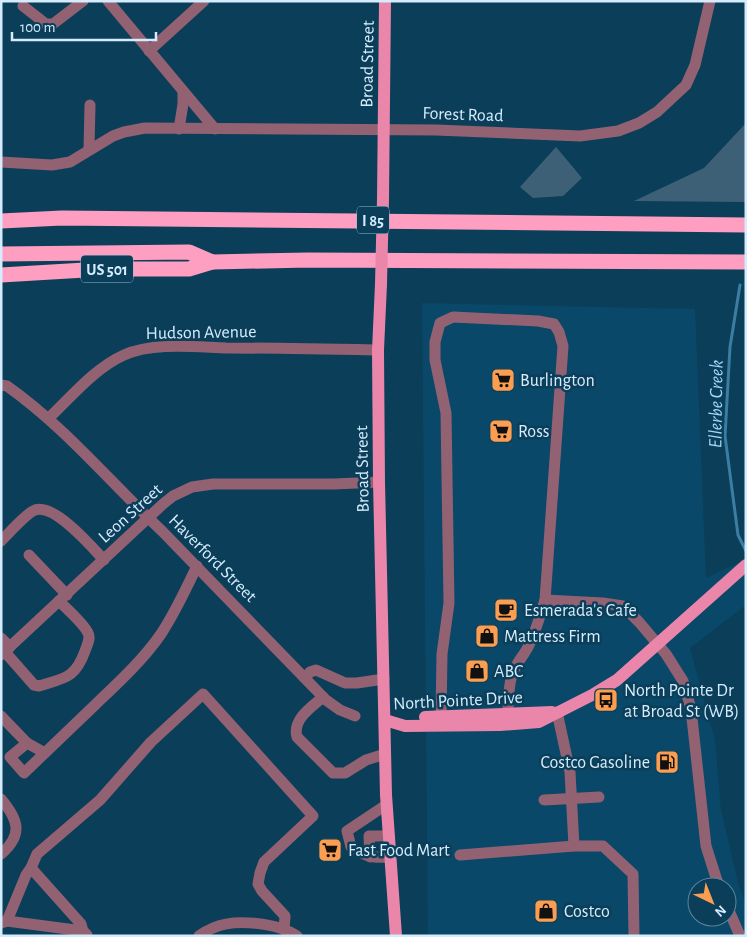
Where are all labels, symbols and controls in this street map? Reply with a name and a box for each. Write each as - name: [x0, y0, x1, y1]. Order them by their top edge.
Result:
- scale bar: [12, 10, 156, 42]
- text: 100 m: [20, 20, 55, 35]
- street label: Broad Street: [358, 20, 378, 108]
- street label: Forest Road: [422, 105, 504, 125]
- road number: I 85: [357, 206, 389, 234]
- road number: US 501: [81, 255, 133, 282]
- street label: Hudson Avenue: [146, 323, 257, 343]
- water label: Ellerbe Creek: [706, 360, 727, 448]
- supermarket icon: Burlington: [490, 367, 516, 393]
- place label: Burlington: [520, 372, 595, 390]
- supermarket icon: Ross: [488, 418, 514, 444]
- place label: Ross: [518, 423, 550, 441]
- street label: Broad Street: [353, 425, 373, 513]
- street label: Leon Street: [95, 481, 166, 547]
- street label: Haverford Street: [165, 511, 260, 606]
- cafe icon: Esmerada's Cafe: [493, 597, 519, 623]
- place label: Esmerada's Cafe: [524, 602, 637, 620]
- shop icon: Mattress Firm: [474, 623, 500, 649]
- place label: Mattress Firm: [504, 628, 601, 646]
- shop icon: ABC: [464, 658, 490, 684]
- place label: ABC: [494, 663, 523, 681]
- place label: North Pointe Dr at Broad St (WB): [624, 682, 739, 721]
- bus stop icon: North Pointe Dr at Broad St (WB): [593, 687, 619, 713]
- street label: North Pointe Drive: [393, 689, 523, 713]
- fuel station icon: Costco Gasoline: [654, 749, 680, 775]
- place label: Costco Gasoline: [540, 754, 650, 772]
- supermarket icon: Fast Food Mart: [317, 837, 343, 863]
- place label: Fast Food Mart: [348, 842, 450, 860]
- north arrow: [687, 877, 737, 927]
- shop icon: Costco: [533, 898, 559, 924]
- text: N: [712, 902, 729, 919]
- place label: Costco: [564, 903, 610, 921]

